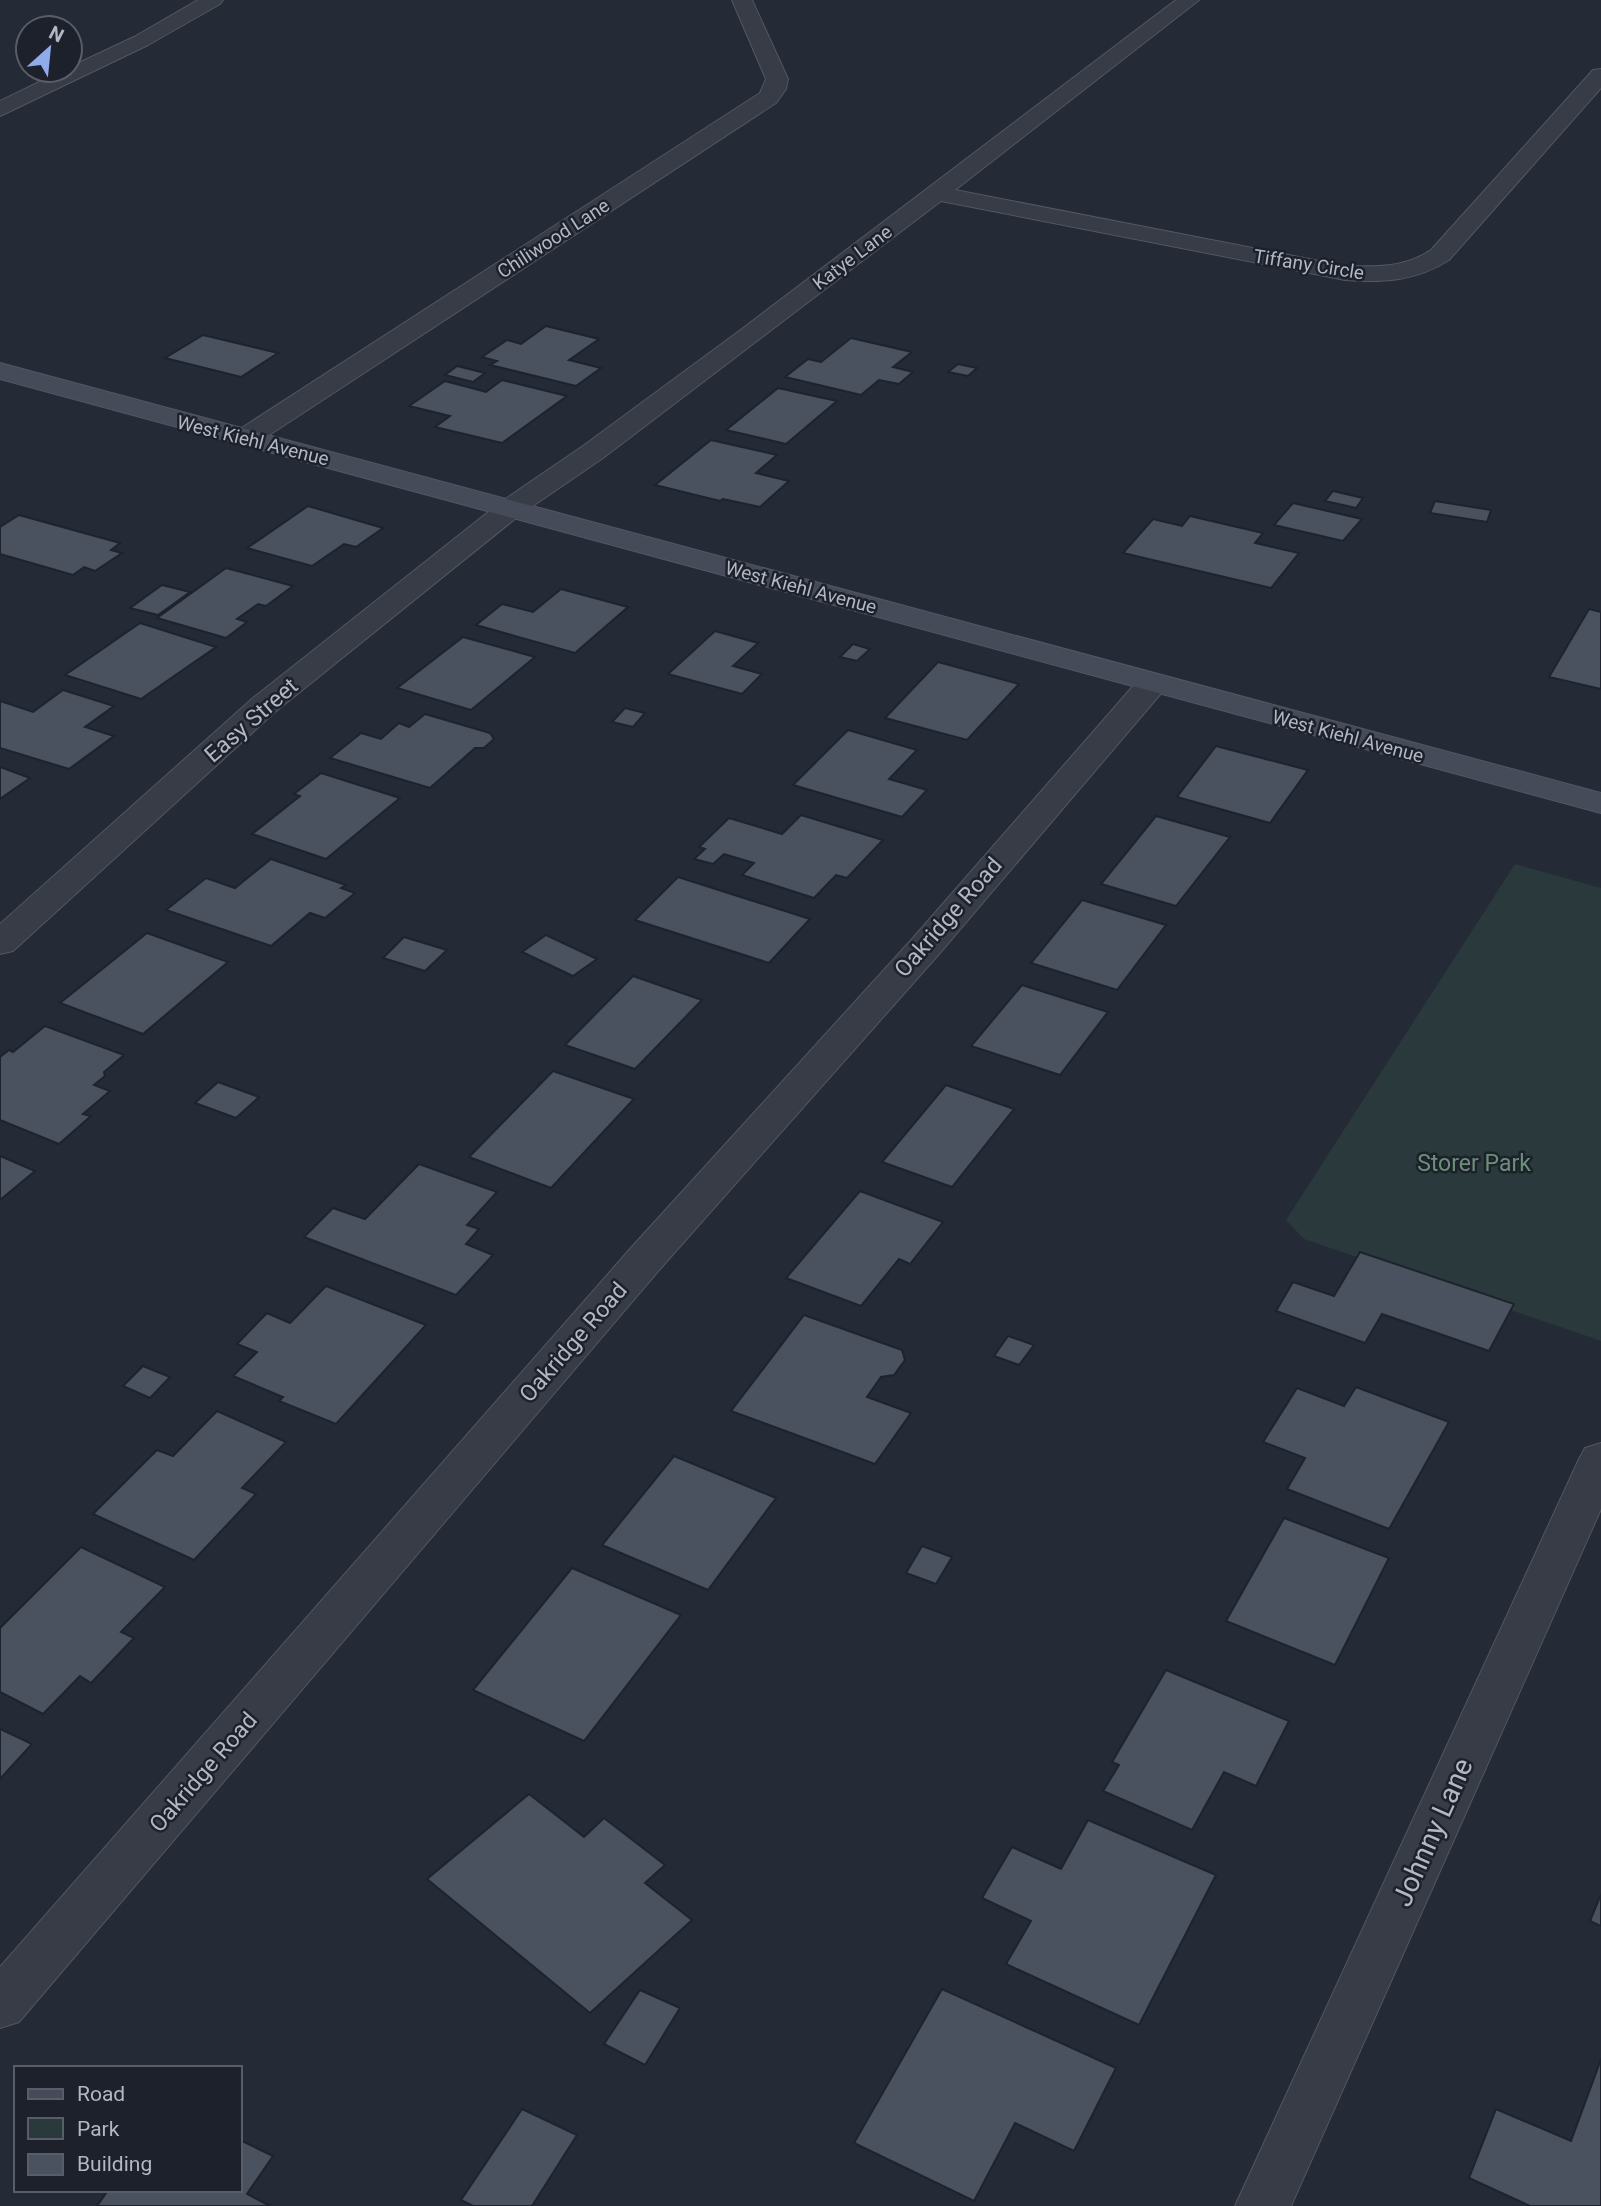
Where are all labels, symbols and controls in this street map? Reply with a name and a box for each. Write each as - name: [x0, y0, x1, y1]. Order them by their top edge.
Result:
- north arrow: [14, 14, 84, 84]
- text: N: [45, 21, 68, 48]
- street label: Chiliwood Lane: [493, 194, 614, 283]
- street label: Katye Lane: [808, 220, 896, 295]
- street label: Tiffany Circle: [1252, 244, 1366, 285]
- street label: West Kiehl Avenue: [174, 410, 331, 471]
- street label: West Kiehl Avenue: [723, 556, 879, 619]
- street label: Easy Street: [199, 673, 303, 768]
- street label: West Kiehl Avenue: [1270, 705, 1426, 768]
- street label: Oakridge Road: [889, 852, 1008, 983]
- park label: Storer Park: [1417, 1150, 1531, 1177]
- street label: Oakridge Road: [514, 1277, 633, 1408]
- street label: Oakridge Road: [144, 1707, 263, 1838]
- street label: Johnny Lane: [1385, 1753, 1480, 1911]
- legend: [14, 2066, 242, 2192]
- text: Road: [77, 2082, 125, 2106]
- text: Park: [77, 2117, 120, 2141]
- text: Building: [77, 2152, 152, 2176]

